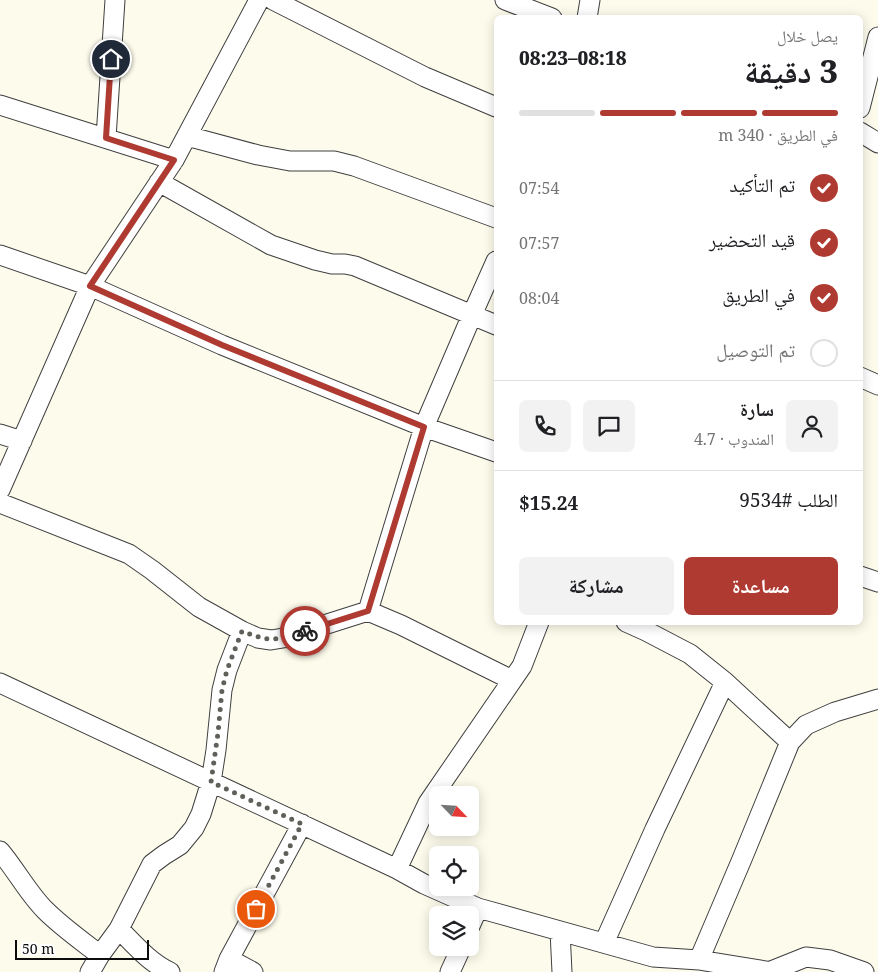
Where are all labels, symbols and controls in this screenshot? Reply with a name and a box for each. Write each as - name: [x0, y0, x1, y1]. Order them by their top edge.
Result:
- text: يصل خلال: [777, 25, 838, 47]
- pin: [90, 38, 132, 80]
- icon: home: [97, 45, 125, 73]
- text: 08:18–08:23: [519, 45, 627, 71]
- text: 3 دقيقة: [744, 49, 838, 92]
- text: في الطريق · 340 m: [718, 124, 838, 146]
- text: تم التأكيد: [730, 172, 795, 198]
- icon: check: [810, 174, 838, 202]
- text: 07:54: [519, 177, 559, 199]
- text: قيد التحضير: [709, 227, 795, 253]
- icon: check: [810, 229, 838, 257]
- text: 07:57: [519, 232, 559, 254]
- text: في الطريق: [722, 282, 795, 308]
- icon: check: [810, 284, 838, 312]
- text: 08:04: [519, 287, 559, 309]
- text: تم التوصيل: [716, 337, 795, 363]
- text: سارة: [740, 396, 774, 422]
- button: phone: [519, 400, 571, 452]
- button: chat: [583, 400, 635, 452]
- button: person: [786, 400, 838, 452]
- text: المندوب · 4.7: [694, 428, 774, 450]
- text: الطلب #9534: [739, 487, 838, 513]
- text: $15.24: [519, 490, 578, 516]
- button: مشاركة: [519, 557, 674, 615]
- button: مساعدة: [684, 557, 838, 615]
- courier: [280, 606, 330, 656]
- icon: bike: [291, 617, 319, 645]
- north arrow: [429, 786, 479, 836]
- map controls: [429, 786, 479, 956]
- button: locate: [429, 846, 479, 896]
- pin: [235, 888, 277, 930]
- icon: bag: [242, 895, 270, 923]
- button: layers: [429, 906, 479, 956]
- scale bar: [15, 937, 149, 960]
- text: 50 m: [22, 939, 55, 958]

